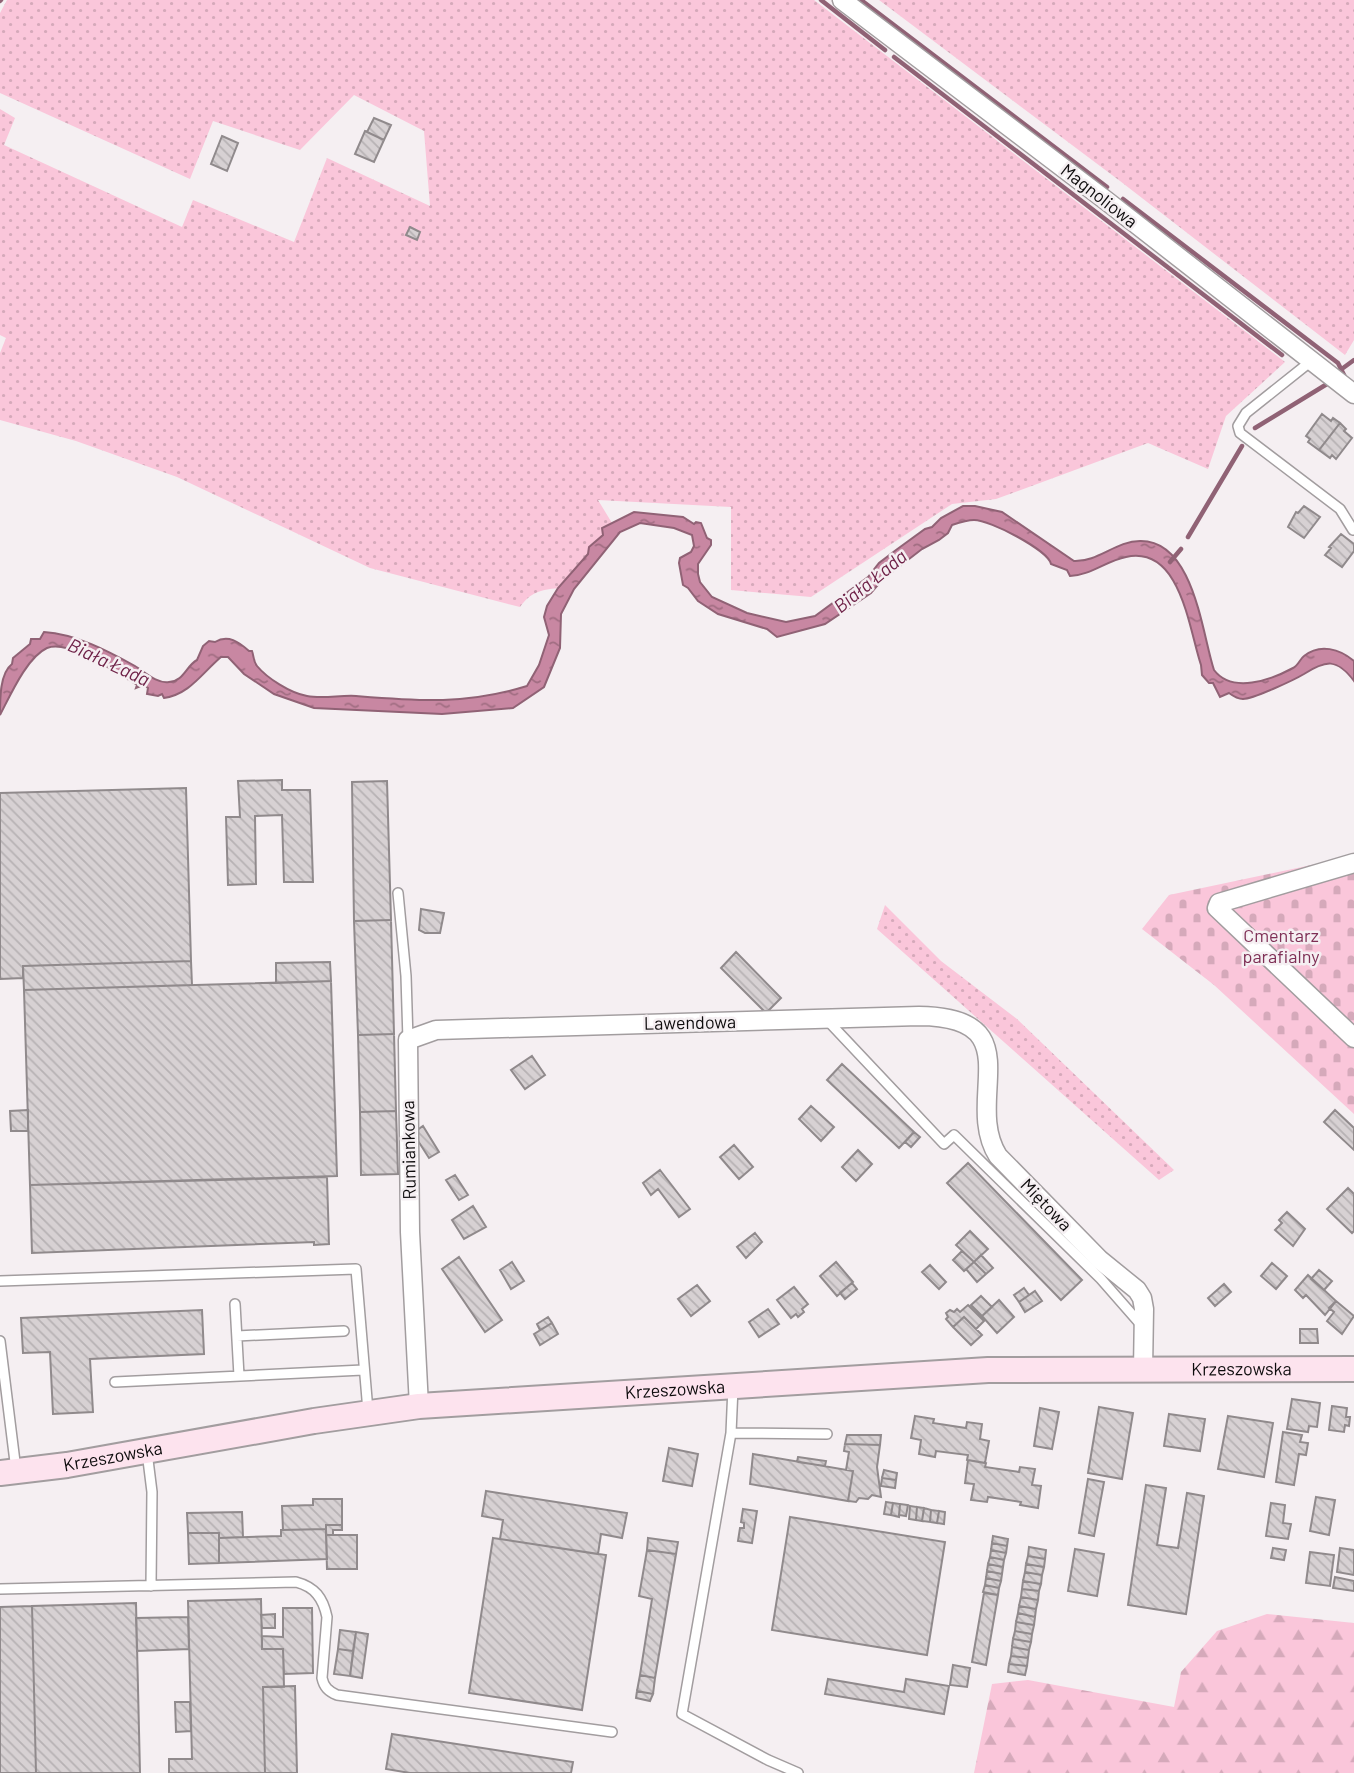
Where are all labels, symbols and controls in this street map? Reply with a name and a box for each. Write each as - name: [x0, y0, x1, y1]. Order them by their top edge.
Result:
- street label: Magnoliowa: [1057, 158, 1142, 232]
- water label: Biała Łada: [828, 544, 911, 617]
- water label: Biała Łada: [65, 633, 154, 690]
- park label: Cmentarz parafialny: [1242, 924, 1320, 967]
- street label: Lawendowa: [644, 1010, 736, 1034]
- street label: Rumiankowa: [396, 1100, 420, 1200]
- street label: Miętowa: [1016, 1173, 1077, 1235]
- street label: Krzeszowska: [1191, 1357, 1292, 1379]
- street label: Krzeszowska: [624, 1375, 726, 1403]
- street label: Krzeszowska: [61, 1436, 164, 1475]

